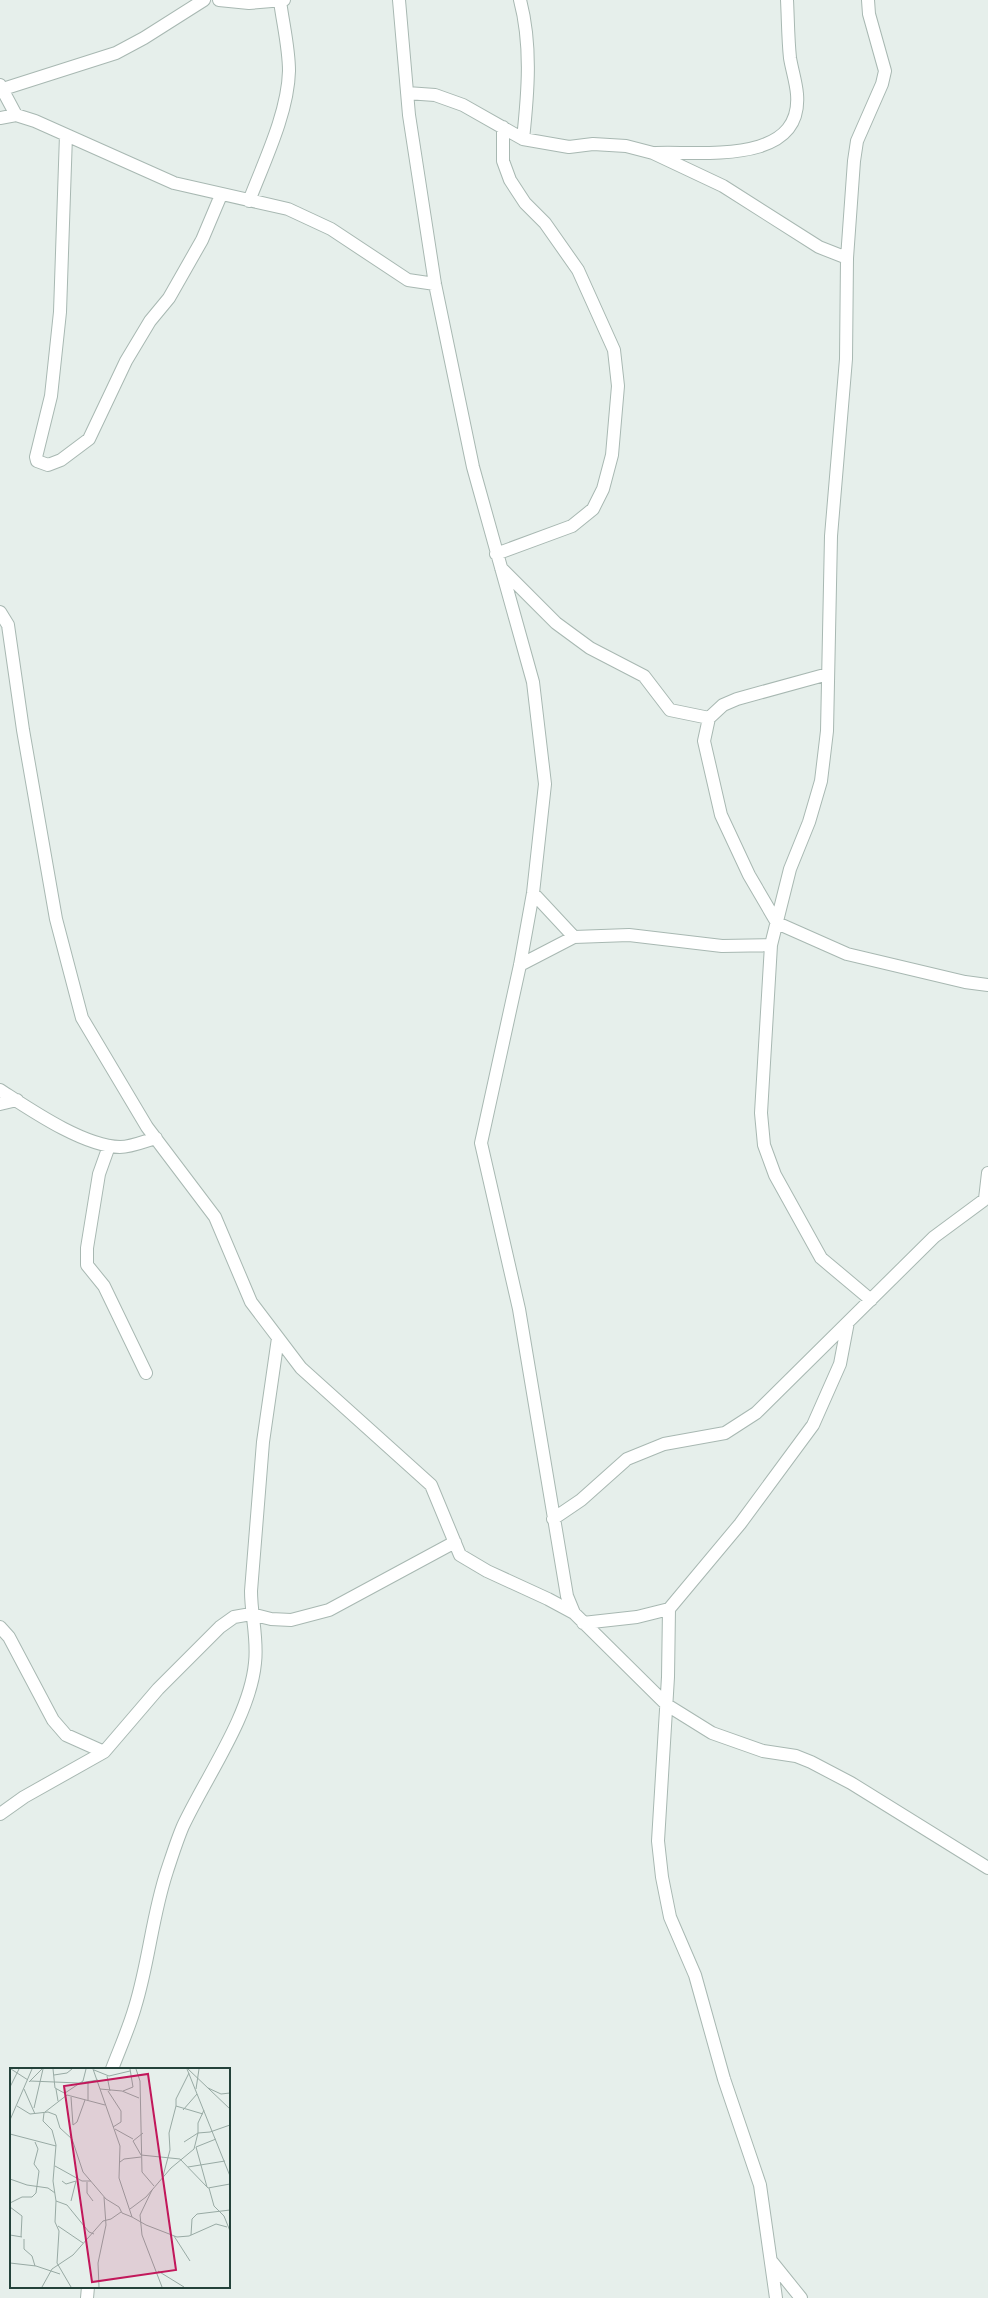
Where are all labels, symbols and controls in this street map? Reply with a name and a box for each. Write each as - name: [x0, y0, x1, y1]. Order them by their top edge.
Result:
- inset map: [10, 2068, 230, 2288]

